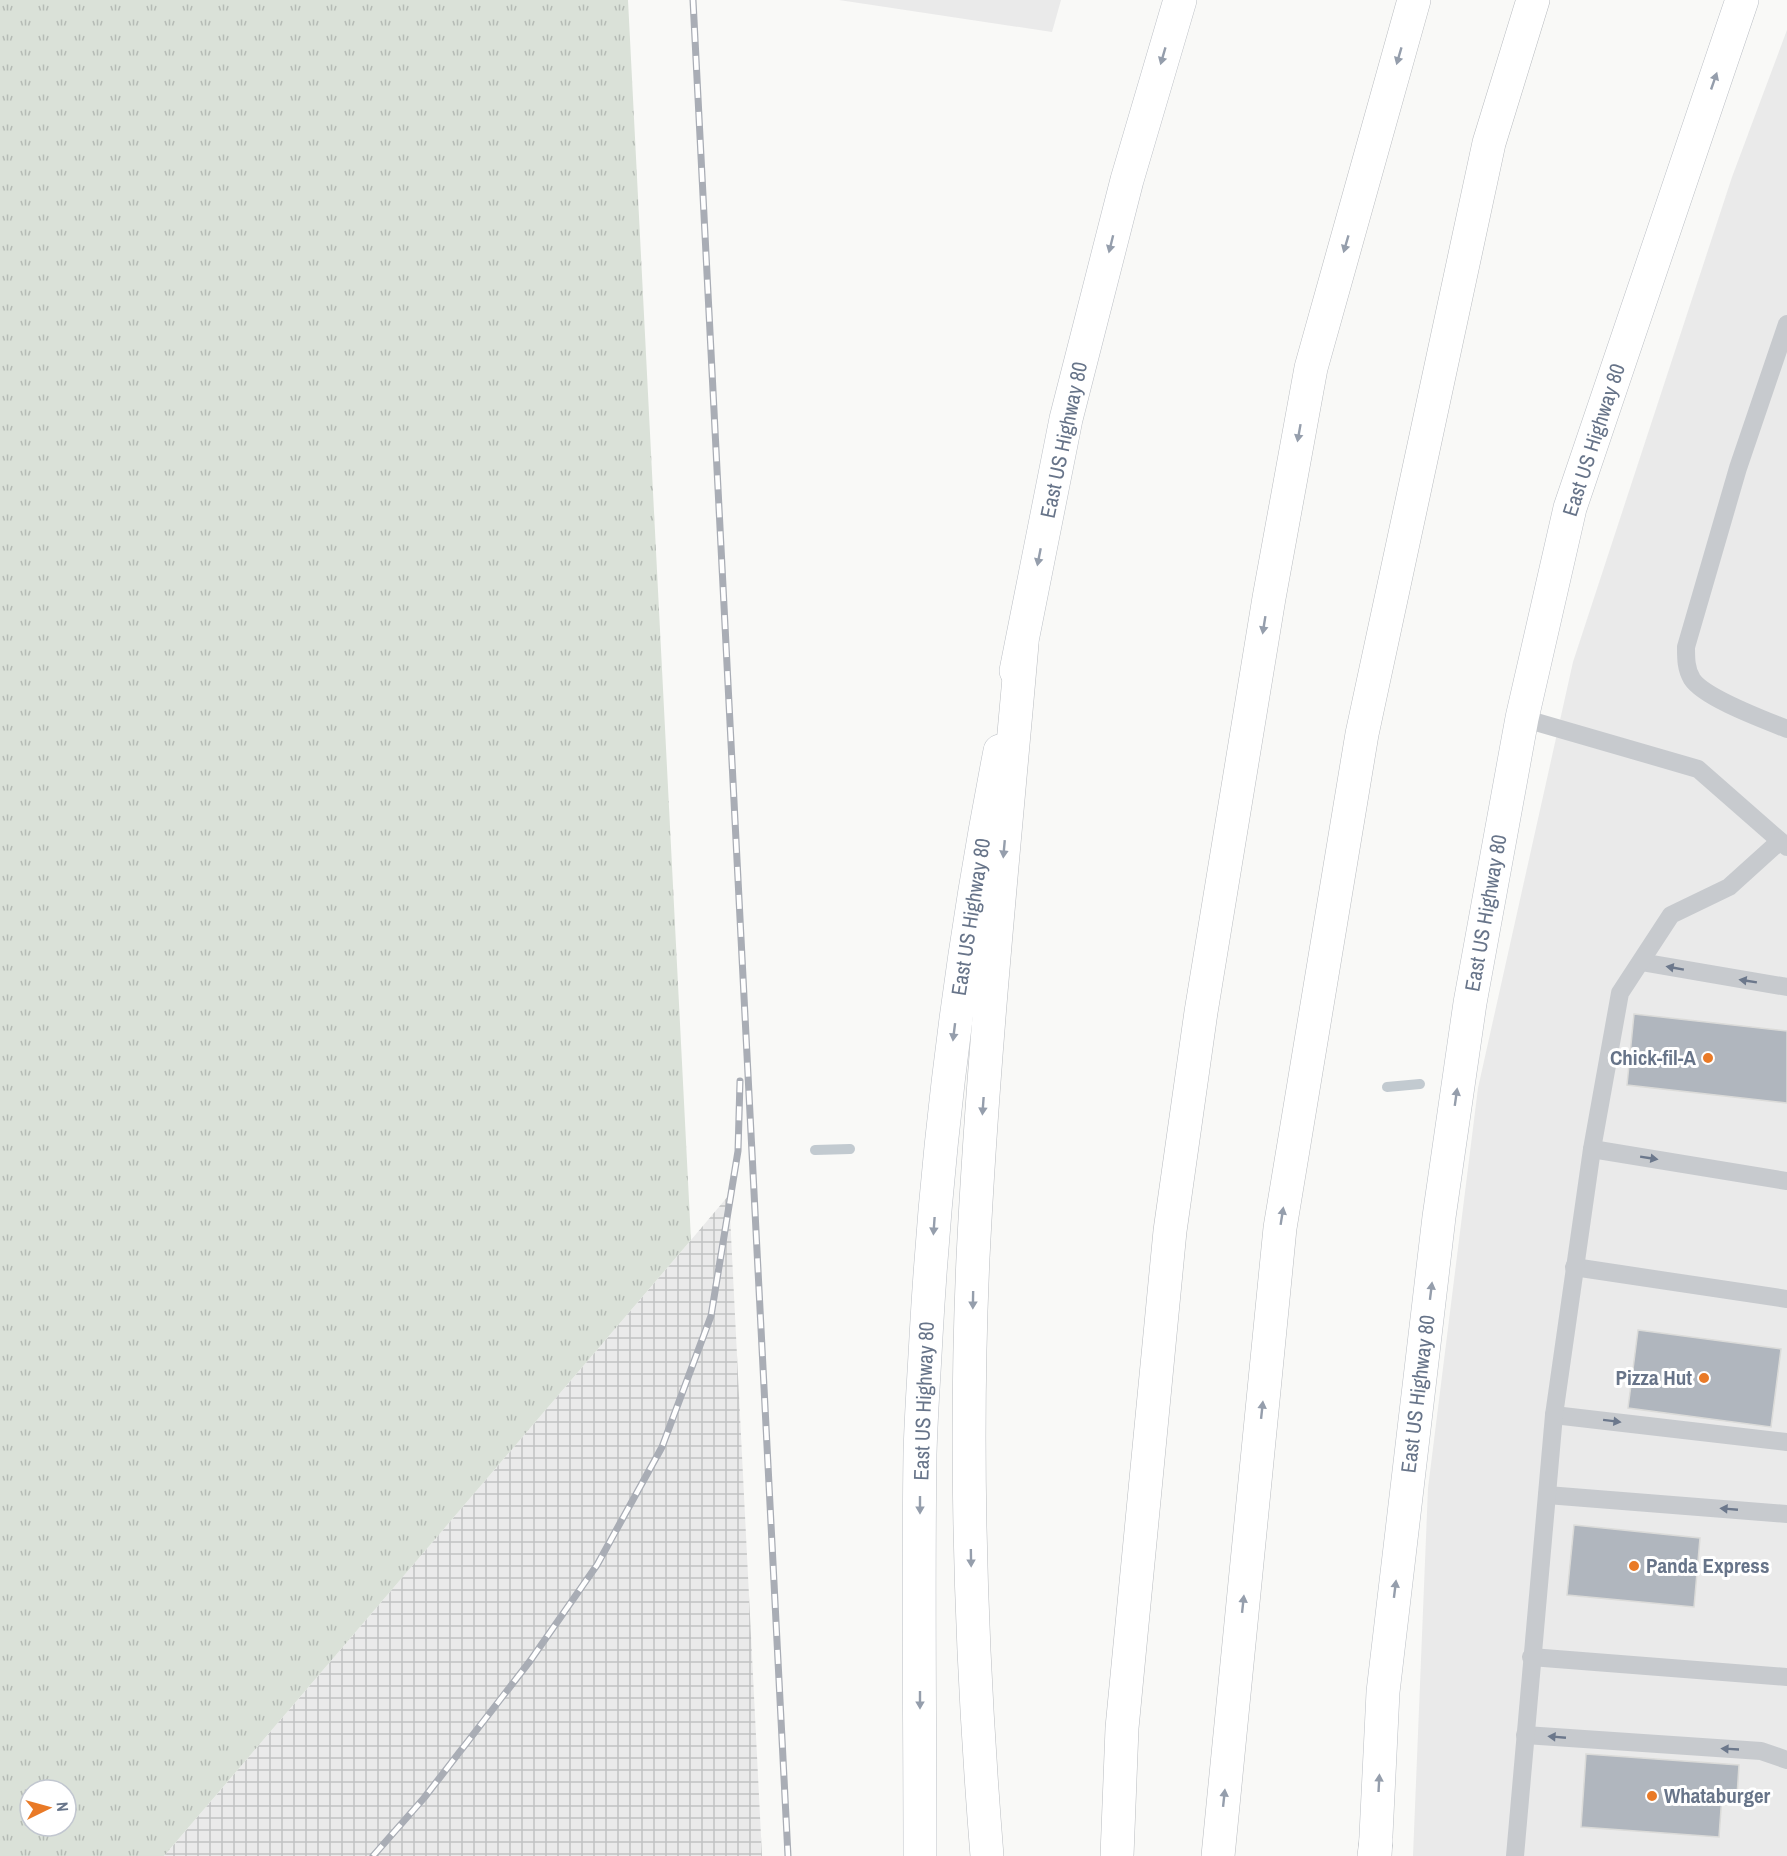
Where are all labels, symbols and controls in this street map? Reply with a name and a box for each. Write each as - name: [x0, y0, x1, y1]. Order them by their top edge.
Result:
- one-way arrow: [1158, 47, 1167, 65]
- one-way arrow: [1393, 47, 1403, 65]
- one-way arrow: [1710, 72, 1720, 90]
- one-way arrow: [1105, 235, 1115, 253]
- one-way arrow: [1341, 235, 1350, 253]
- street label: East US Highway 80: [1033, 359, 1094, 521]
- street label: East US Highway 80: [1555, 360, 1632, 520]
- one-way arrow: [1294, 424, 1303, 443]
- one-way arrow: [1034, 547, 1043, 566]
- one-way arrow: [1260, 616, 1269, 635]
- street label: East US Highway 80: [1457, 832, 1514, 994]
- street label: East US Highway 80: [944, 836, 997, 998]
- one-way arrow: [999, 839, 1009, 858]
- one-way arrow: [1665, 963, 1684, 972]
- one-way arrow: [1738, 976, 1757, 985]
- one-way arrow: [949, 1023, 958, 1042]
- place label: Chick-fil-A: [1610, 1043, 1697, 1072]
- marker: Chick-fil-A: [1701, 1051, 1715, 1065]
- one-way arrow: [1452, 1088, 1461, 1107]
- one-way arrow: [978, 1096, 988, 1115]
- one-way arrow: [1640, 1154, 1659, 1163]
- one-way arrow: [1278, 1206, 1287, 1225]
- one-way arrow: [929, 1217, 938, 1236]
- one-way arrow: [1426, 1281, 1435, 1300]
- one-way arrow: [968, 1291, 977, 1310]
- street label: East US Highway 80: [1393, 1313, 1442, 1475]
- street label: East US Highway 80: [906, 1321, 941, 1481]
- place label: Pizza Hut: [1615, 1363, 1692, 1392]
- marker: Pizza Hut: [1697, 1371, 1711, 1385]
- one-way arrow: [1257, 1400, 1267, 1419]
- one-way arrow: [1603, 1417, 1622, 1426]
- one-way arrow: [915, 1495, 925, 1514]
- one-way arrow: [1719, 1504, 1738, 1514]
- one-way arrow: [966, 1549, 976, 1568]
- place label: Panda Express: [1646, 1551, 1769, 1580]
- marker: Panda Express: [1627, 1559, 1641, 1573]
- one-way arrow: [1390, 1579, 1400, 1598]
- one-way arrow: [1238, 1594, 1248, 1613]
- one-way arrow: [915, 1690, 925, 1709]
- one-way arrow: [1547, 1733, 1566, 1742]
- one-way arrow: [1720, 1745, 1739, 1754]
- one-way arrow: [1374, 1773, 1383, 1792]
- north arrow: [18, 1778, 78, 1838]
- place label: Whataburger: [1664, 1781, 1770, 1810]
- one-way arrow: [1219, 1788, 1229, 1807]
- marker: Whataburger: [1645, 1789, 1659, 1803]
- text: N: [52, 1801, 74, 1812]

